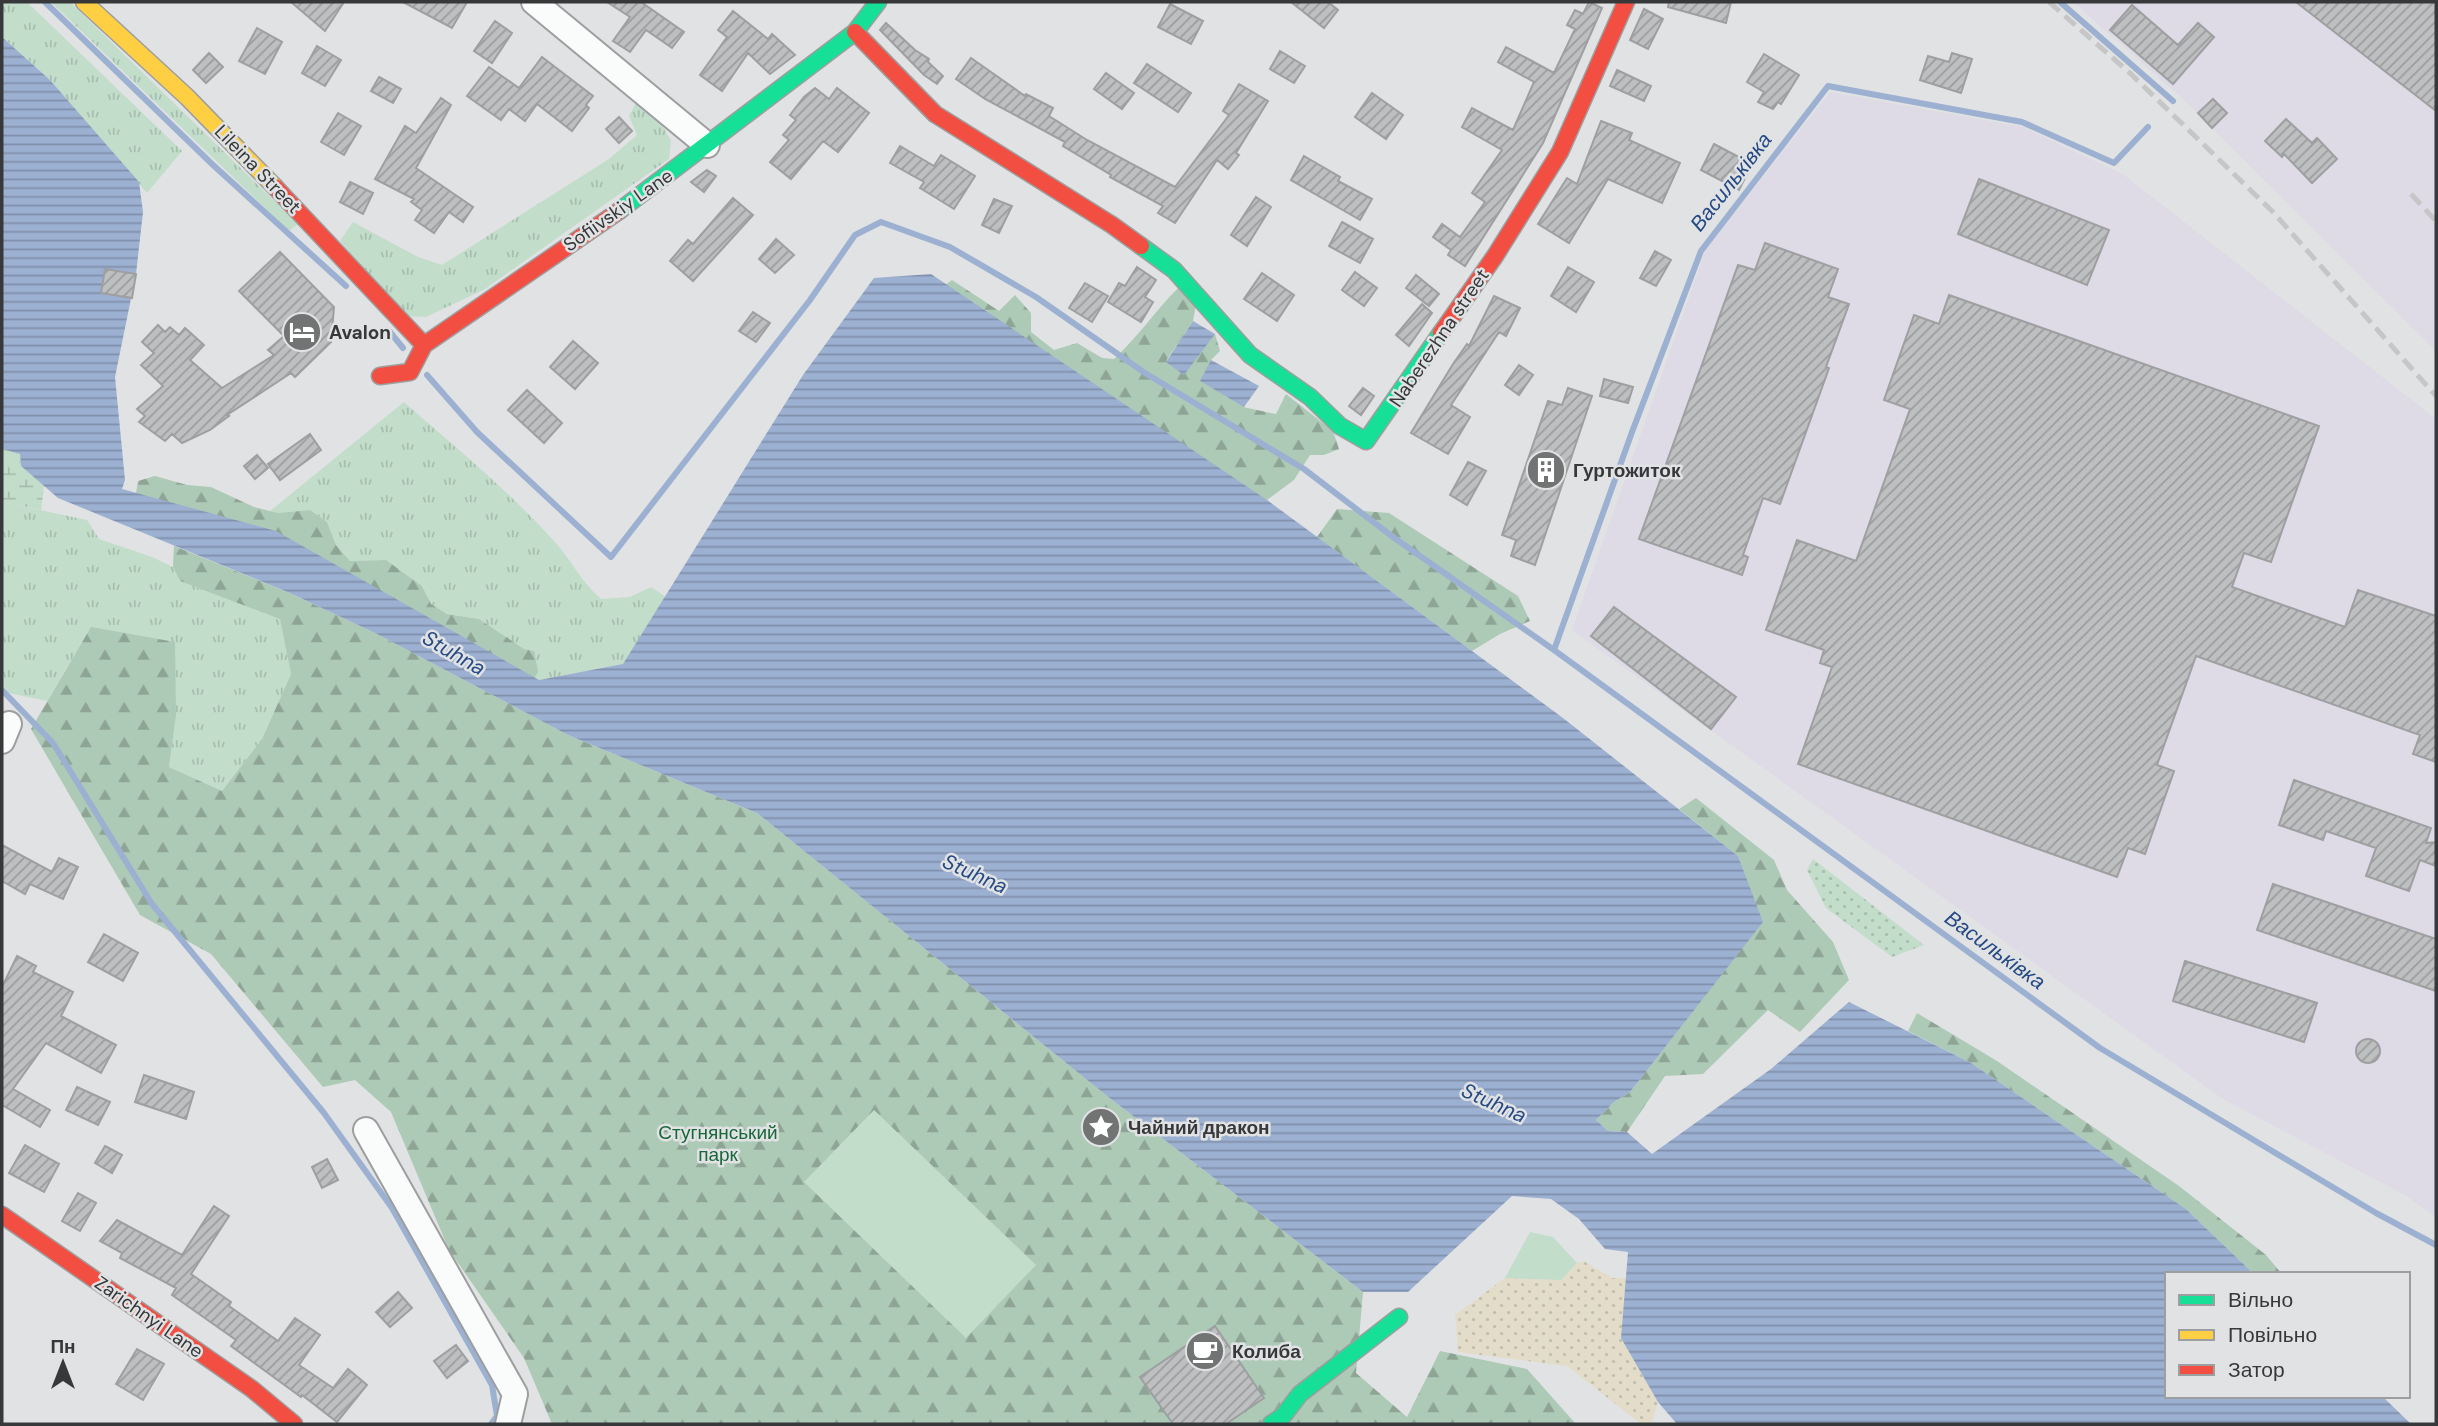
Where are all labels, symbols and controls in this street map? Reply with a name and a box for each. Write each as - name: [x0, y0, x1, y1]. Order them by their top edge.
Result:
- street label: Lileina Street: [209, 119, 307, 219]
- water label: Васильківка: [1684, 127, 1778, 237]
- street label: Sofiivskiy Lane: [558, 163, 678, 257]
- street label: Naberezhna street: [1383, 264, 1495, 412]
- hotel icon: Avalon: [281, 311, 323, 353]
- place label: Avalon: [329, 320, 391, 345]
- building icon: Гуртожиток: [1525, 449, 1567, 491]
- place label: Гуртожиток: [1573, 458, 1681, 483]
- water label: Stuhna: [417, 624, 491, 682]
- water label: Stuhna: [938, 847, 1012, 901]
- water label: Васильківка: [1939, 904, 2051, 996]
- water label: Stuhna: [1457, 1076, 1531, 1130]
- place icon: Чайний дракон: [1080, 1106, 1122, 1148]
- place label: Чайний дракон: [1128, 1115, 1269, 1140]
- park label: Стугнянський парк: [658, 1120, 778, 1167]
- street label: Zarichnyi Lane: [90, 1270, 208, 1364]
- legend: [2165, 1272, 2410, 1398]
- text: Вільно: [2228, 1286, 2293, 1314]
- text: Повільно: [2228, 1321, 2317, 1349]
- north arrow: [28, 1328, 98, 1398]
- cafe icon: Колиба: [1184, 1330, 1226, 1372]
- text: Пн: [50, 1334, 76, 1359]
- place label: Колиба: [1232, 1339, 1301, 1364]
- text: Затор: [2228, 1356, 2285, 1384]

